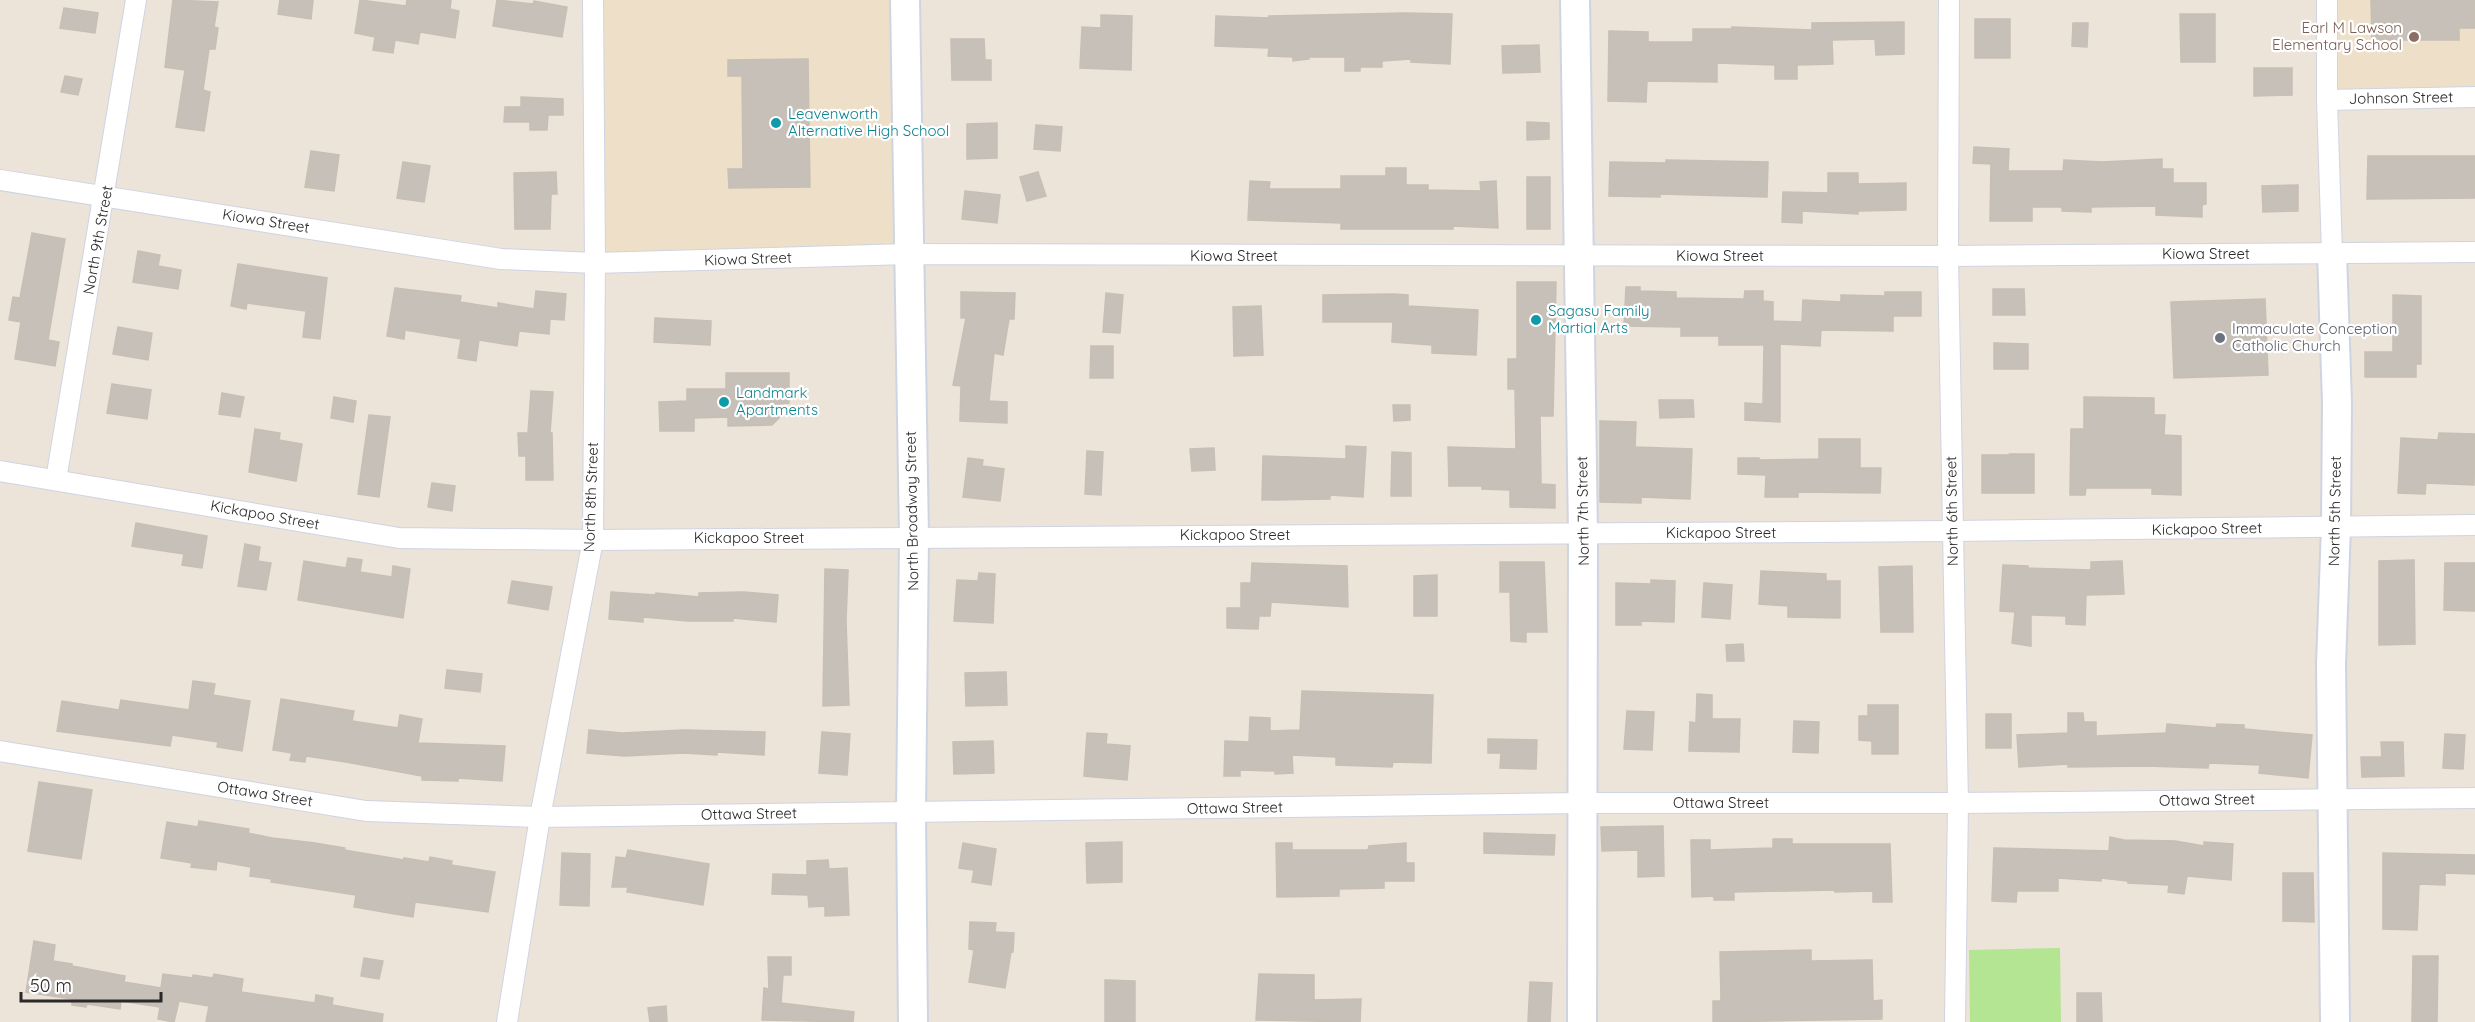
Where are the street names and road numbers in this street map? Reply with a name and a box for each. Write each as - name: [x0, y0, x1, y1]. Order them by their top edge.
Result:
- street label: Johnson Street: [2348, 87, 2453, 108]
- street label: North 9th Street: [79, 184, 116, 296]
- street label: Kiowa Street: [221, 204, 311, 237]
- street label: Kiowa Street: [2162, 244, 2250, 263]
- street label: Kiowa Street: [1190, 246, 1278, 265]
- street label: Kiowa Street: [1676, 246, 1764, 265]
- street label: Kiowa Street: [704, 247, 792, 270]
- street label: North Broadway Street: [901, 431, 922, 591]
- street label: North 8th Street: [579, 442, 602, 552]
- street label: North 7th Street: [1572, 456, 1593, 566]
- street label: North 6th Street: [1941, 456, 1962, 566]
- street label: North 5th Street: [2324, 456, 2345, 566]
- street label: Kickapoo Street: [209, 496, 321, 533]
- street label: Kickapoo Street: [2152, 518, 2262, 539]
- street label: Kickapoo Street: [1666, 523, 1776, 542]
- street label: Kickapoo Street: [1180, 525, 1290, 544]
- street label: Kickapoo Street: [694, 528, 804, 547]
- street label: Ottawa Street: [216, 777, 314, 810]
- street label: Ottawa Street: [2159, 789, 2255, 810]
- street label: Ottawa Street: [1673, 793, 1769, 812]
- street label: Ottawa Street: [1187, 797, 1283, 818]
- street label: Ottawa Street: [701, 803, 797, 824]

